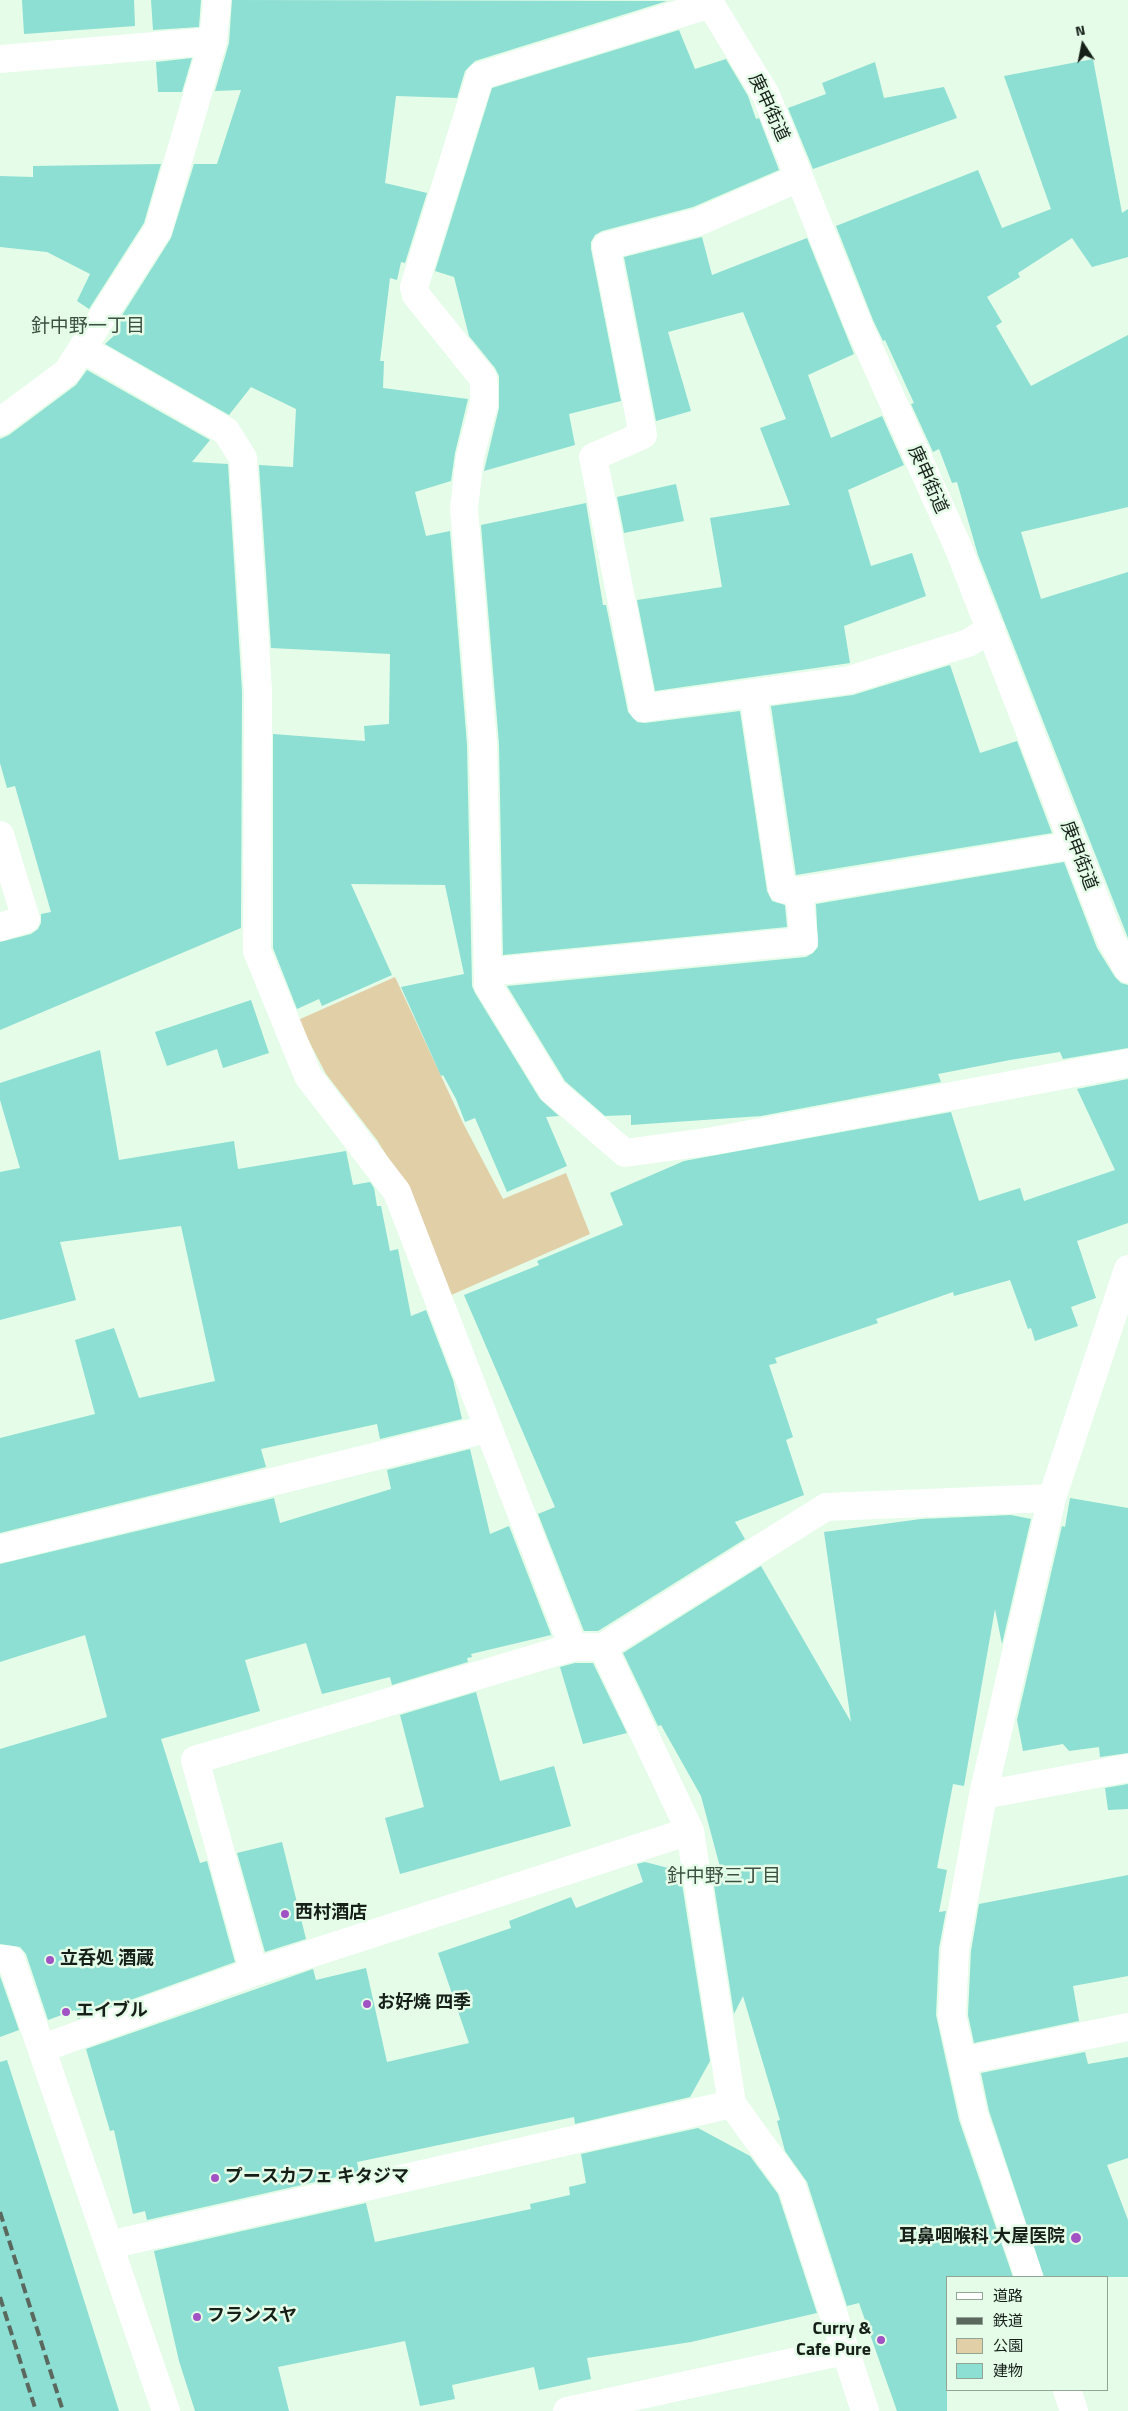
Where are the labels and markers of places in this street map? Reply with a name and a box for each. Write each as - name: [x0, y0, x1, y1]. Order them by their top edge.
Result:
- place label: 西村酒店: [295, 1903, 367, 1925]
- marker: 西村酒店: [279, 1908, 291, 1920]
- place label: 立呑処 酒蔵: [60, 1949, 154, 1971]
- marker: 立呑処 酒蔵: [44, 1954, 56, 1966]
- place label: お好焼 四季: [377, 1993, 471, 2015]
- marker: お好焼 四季: [361, 1998, 373, 2010]
- place label: エイブル: [76, 2001, 148, 2023]
- marker: エイブル: [60, 2006, 72, 2018]
- place label: プースカフェ キタジマ: [225, 2167, 409, 2189]
- marker: プースカフェ キタジマ: [209, 2172, 221, 2184]
- place label: 耳鼻咽喉科 大屋医院: [899, 2227, 1065, 2249]
- marker: 耳鼻咽喉科 大屋医院: [1069, 2231, 1083, 2245]
- place label: フランスヤ: [207, 2306, 297, 2328]
- marker: フランスヤ: [191, 2311, 203, 2323]
- place label: Curry & Cafe Pure: [796, 2319, 871, 2362]
- marker: Curry & Cafe Pure: [875, 2334, 887, 2346]

